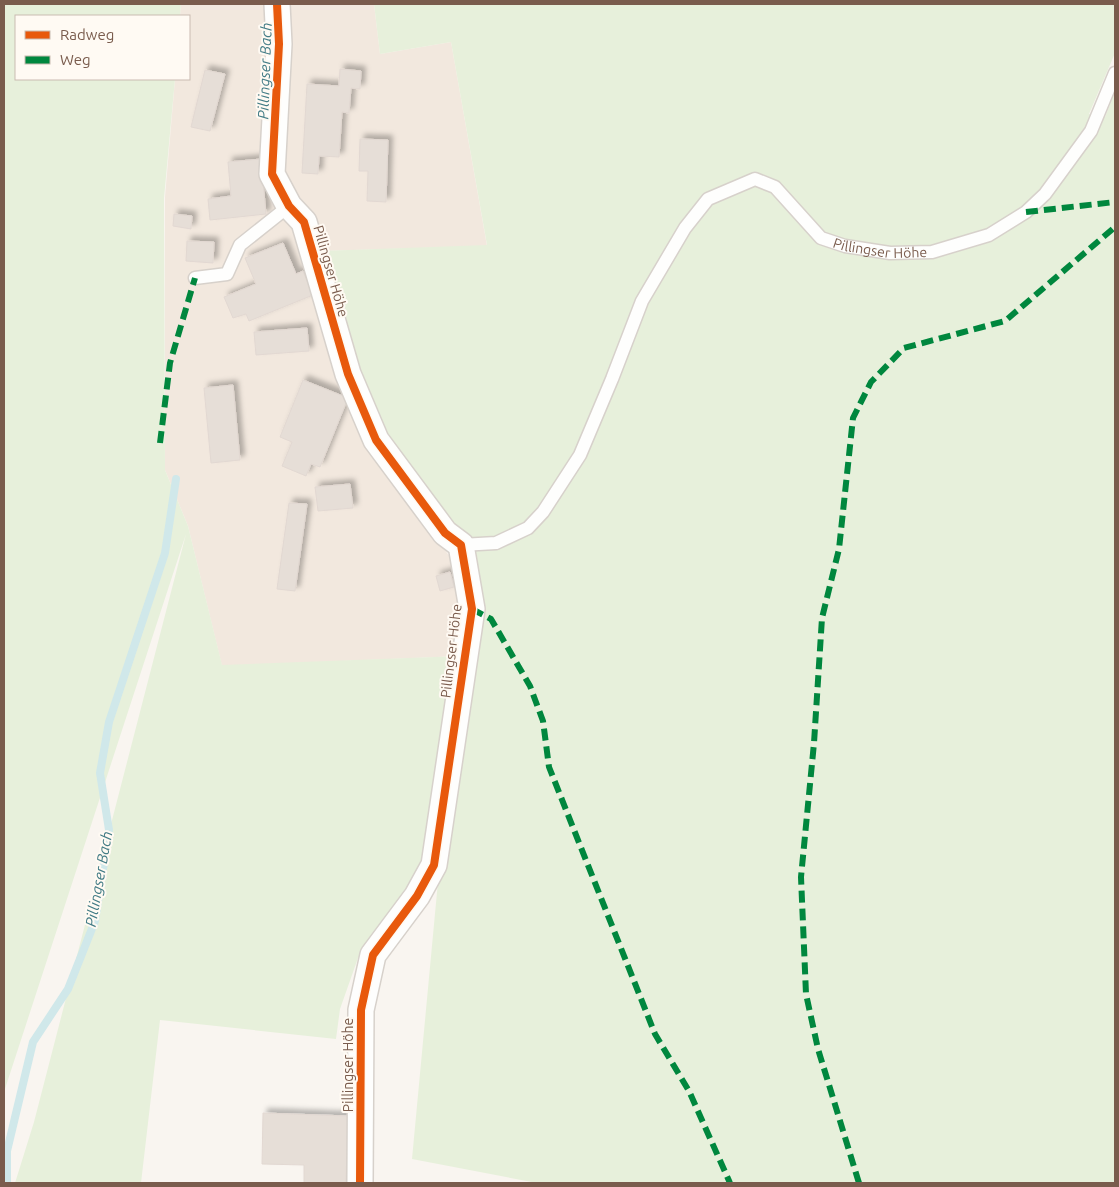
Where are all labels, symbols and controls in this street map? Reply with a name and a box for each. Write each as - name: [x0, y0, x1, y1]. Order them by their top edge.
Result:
- legend: [15, 15, 190, 80]
- water label: Pillingser Bach: [254, 22, 275, 120]
- text: Radweg: [60, 26, 114, 43]
- text: Weg: [60, 51, 91, 68]
- street label: Pillingser Höhe: [310, 223, 352, 319]
- street label: Pillingser Höhe: [831, 235, 927, 261]
- street label: Pillingser Höhe: [437, 603, 465, 699]
- water label: Pillingser Bach: [82, 830, 115, 928]
- street label: Pillingser Höhe: [340, 1018, 356, 1112]

